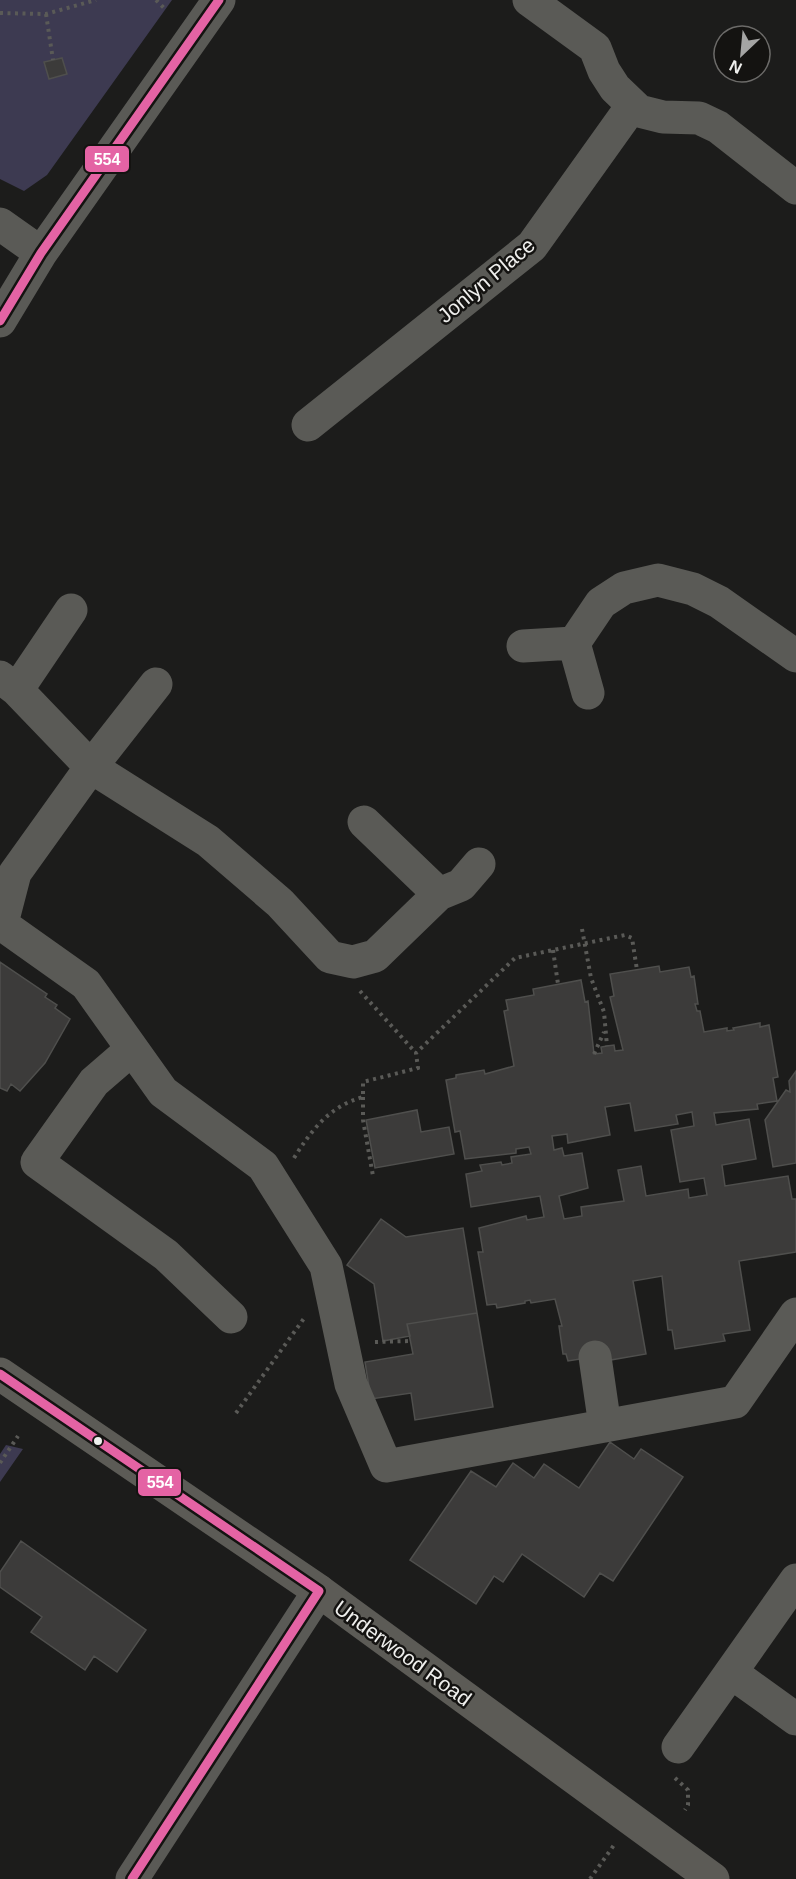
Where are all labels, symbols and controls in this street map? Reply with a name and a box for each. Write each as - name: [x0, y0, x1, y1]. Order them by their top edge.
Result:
- north arrow: [712, 24, 772, 84]
- text: N: [727, 57, 745, 77]
- line badge: 554: [84, 145, 130, 173]
- text: 554: [94, 151, 120, 168]
- street label: Jonlyn Place: [433, 233, 539, 327]
- unlabelled marker: [92, 1435, 104, 1447]
- line badge: 554: [137, 1468, 182, 1497]
- text: 554: [147, 1474, 173, 1491]
- street label: Underwood Road: [330, 1596, 476, 1710]

